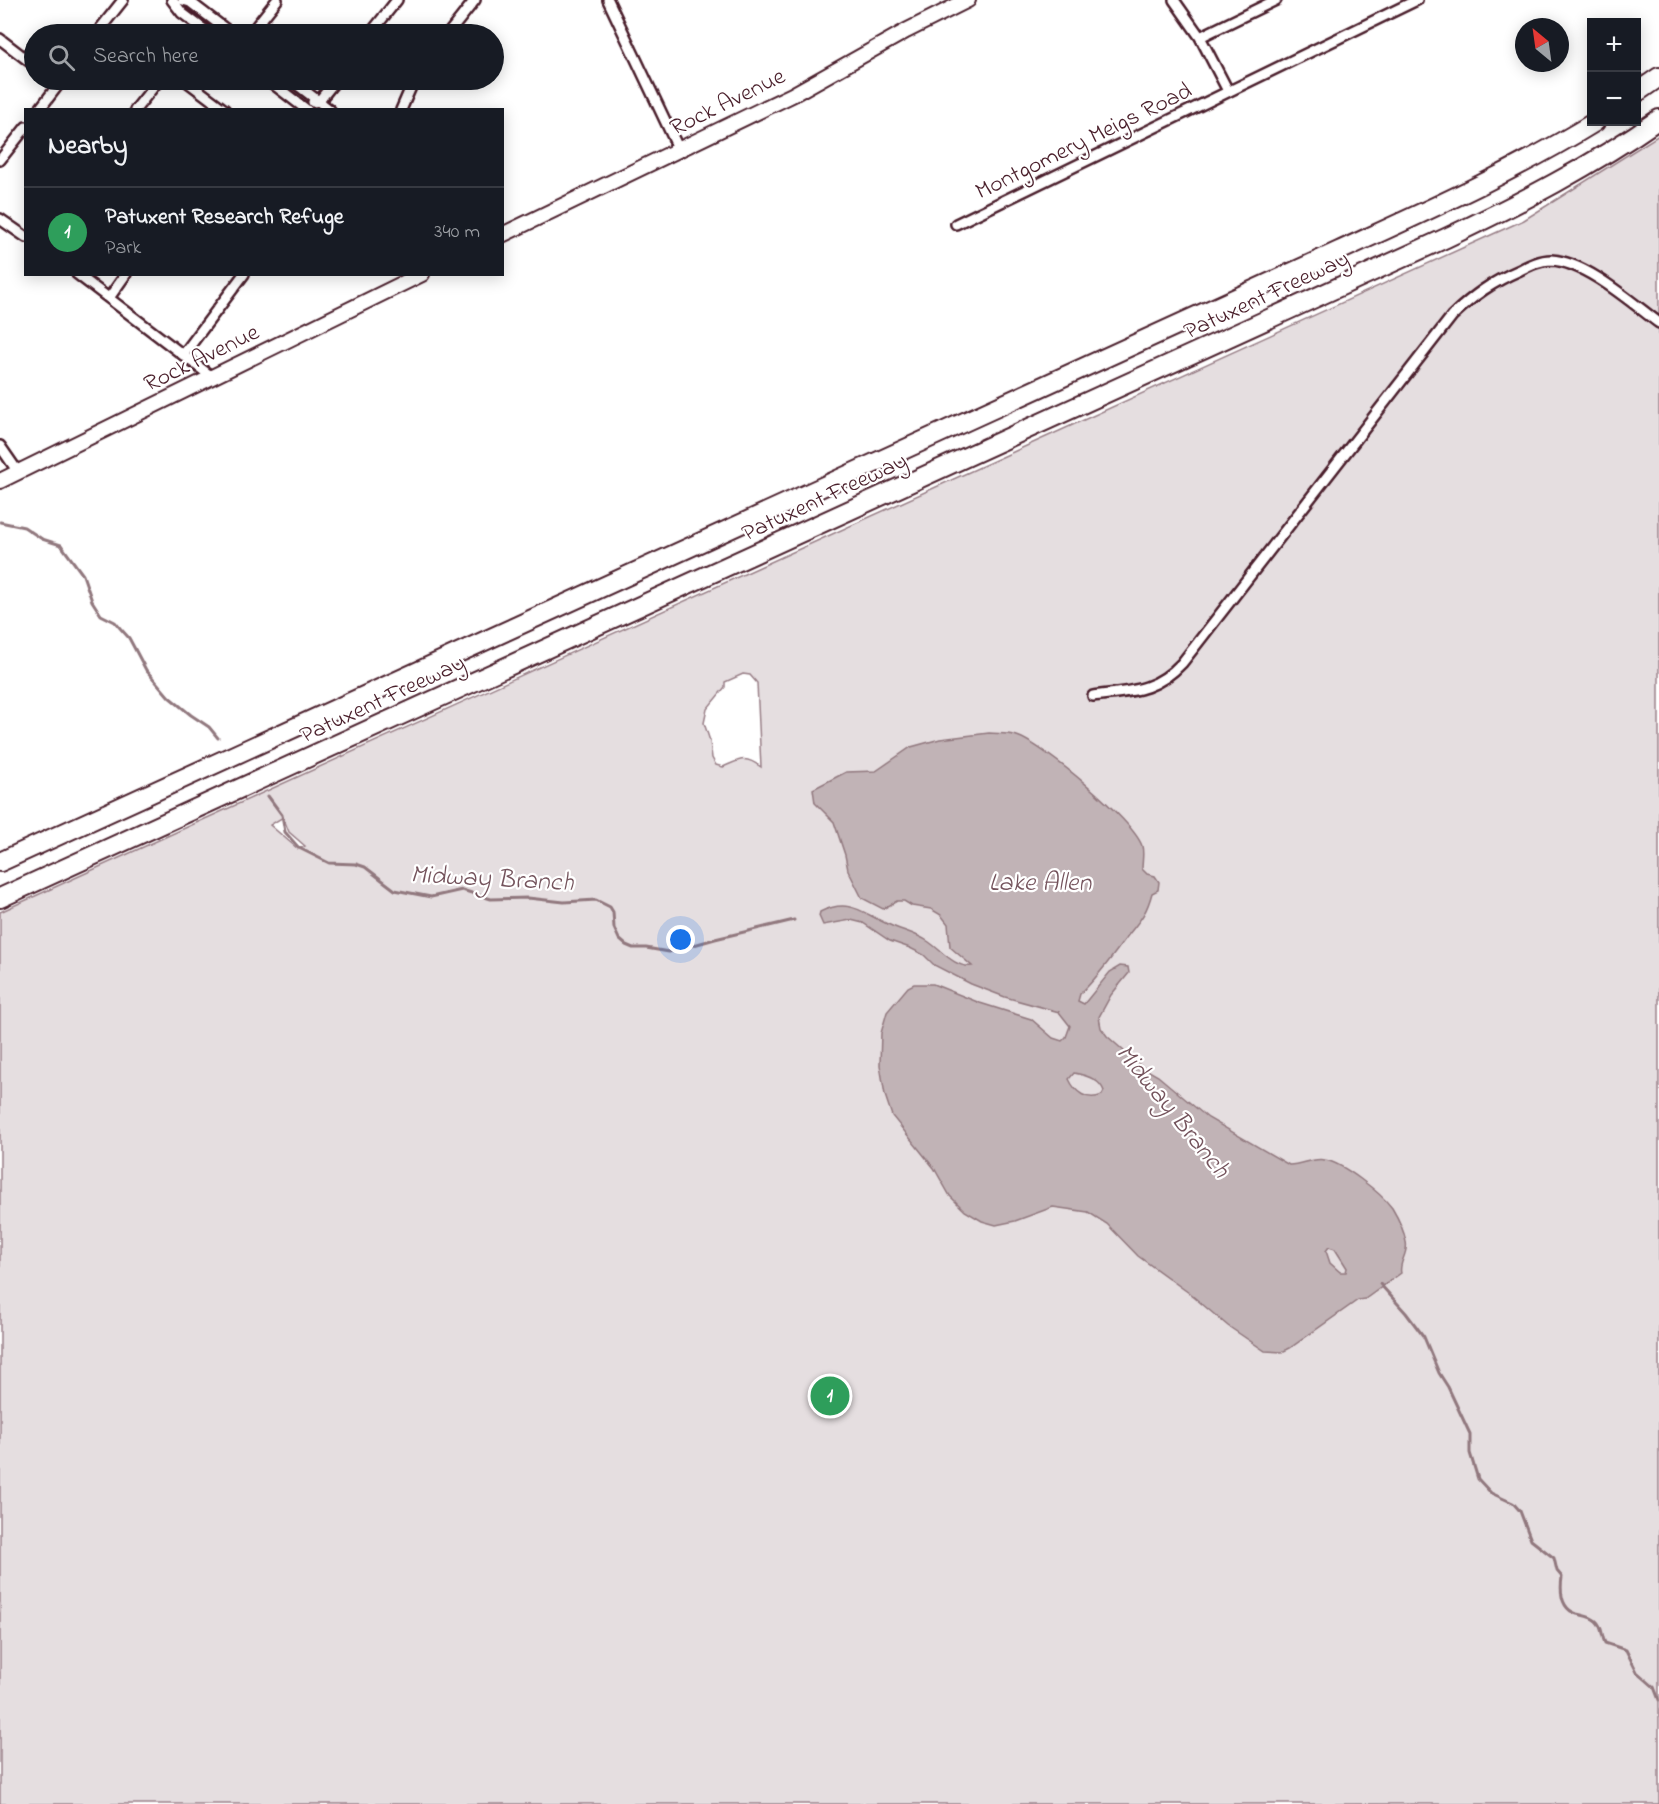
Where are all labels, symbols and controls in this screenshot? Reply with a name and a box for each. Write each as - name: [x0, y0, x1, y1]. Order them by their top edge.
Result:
- north arrow: [1515, 18, 1569, 72]
- map controls: [1587, 18, 1641, 126]
- button: +: [1587, 18, 1641, 72]
- search box: [24, 24, 504, 90]
- icon: search: [45, 41, 78, 74]
- text: Search here: [93, 41, 198, 73]
- street label: Rock Avenue: [664, 60, 792, 146]
- button: −: [1587, 72, 1641, 126]
- street label: Montgomery Meigs Road: [970, 74, 1199, 211]
- text: Nearby: [48, 128, 127, 166]
- text: Patuxent Research Refuge: [105, 202, 344, 234]
- text: 1: [64, 218, 71, 247]
- text: 340 m: [434, 218, 480, 247]
- text: Park: [105, 234, 141, 263]
- street label: Patuxent Freeway: [1178, 243, 1356, 351]
- street label: Rock Avenue: [138, 316, 266, 402]
- street label: Patuxent Freeway: [736, 445, 914, 553]
- street label: Patuxent Freeway: [294, 647, 472, 755]
- water label: Midway Branch: [409, 857, 575, 903]
- water label: Lake Allen: [989, 865, 1092, 903]
- your location: [666, 925, 695, 954]
- water label: Midway Branch: [1105, 1036, 1238, 1188]
- pin: 1: [810, 1374, 850, 1418]

